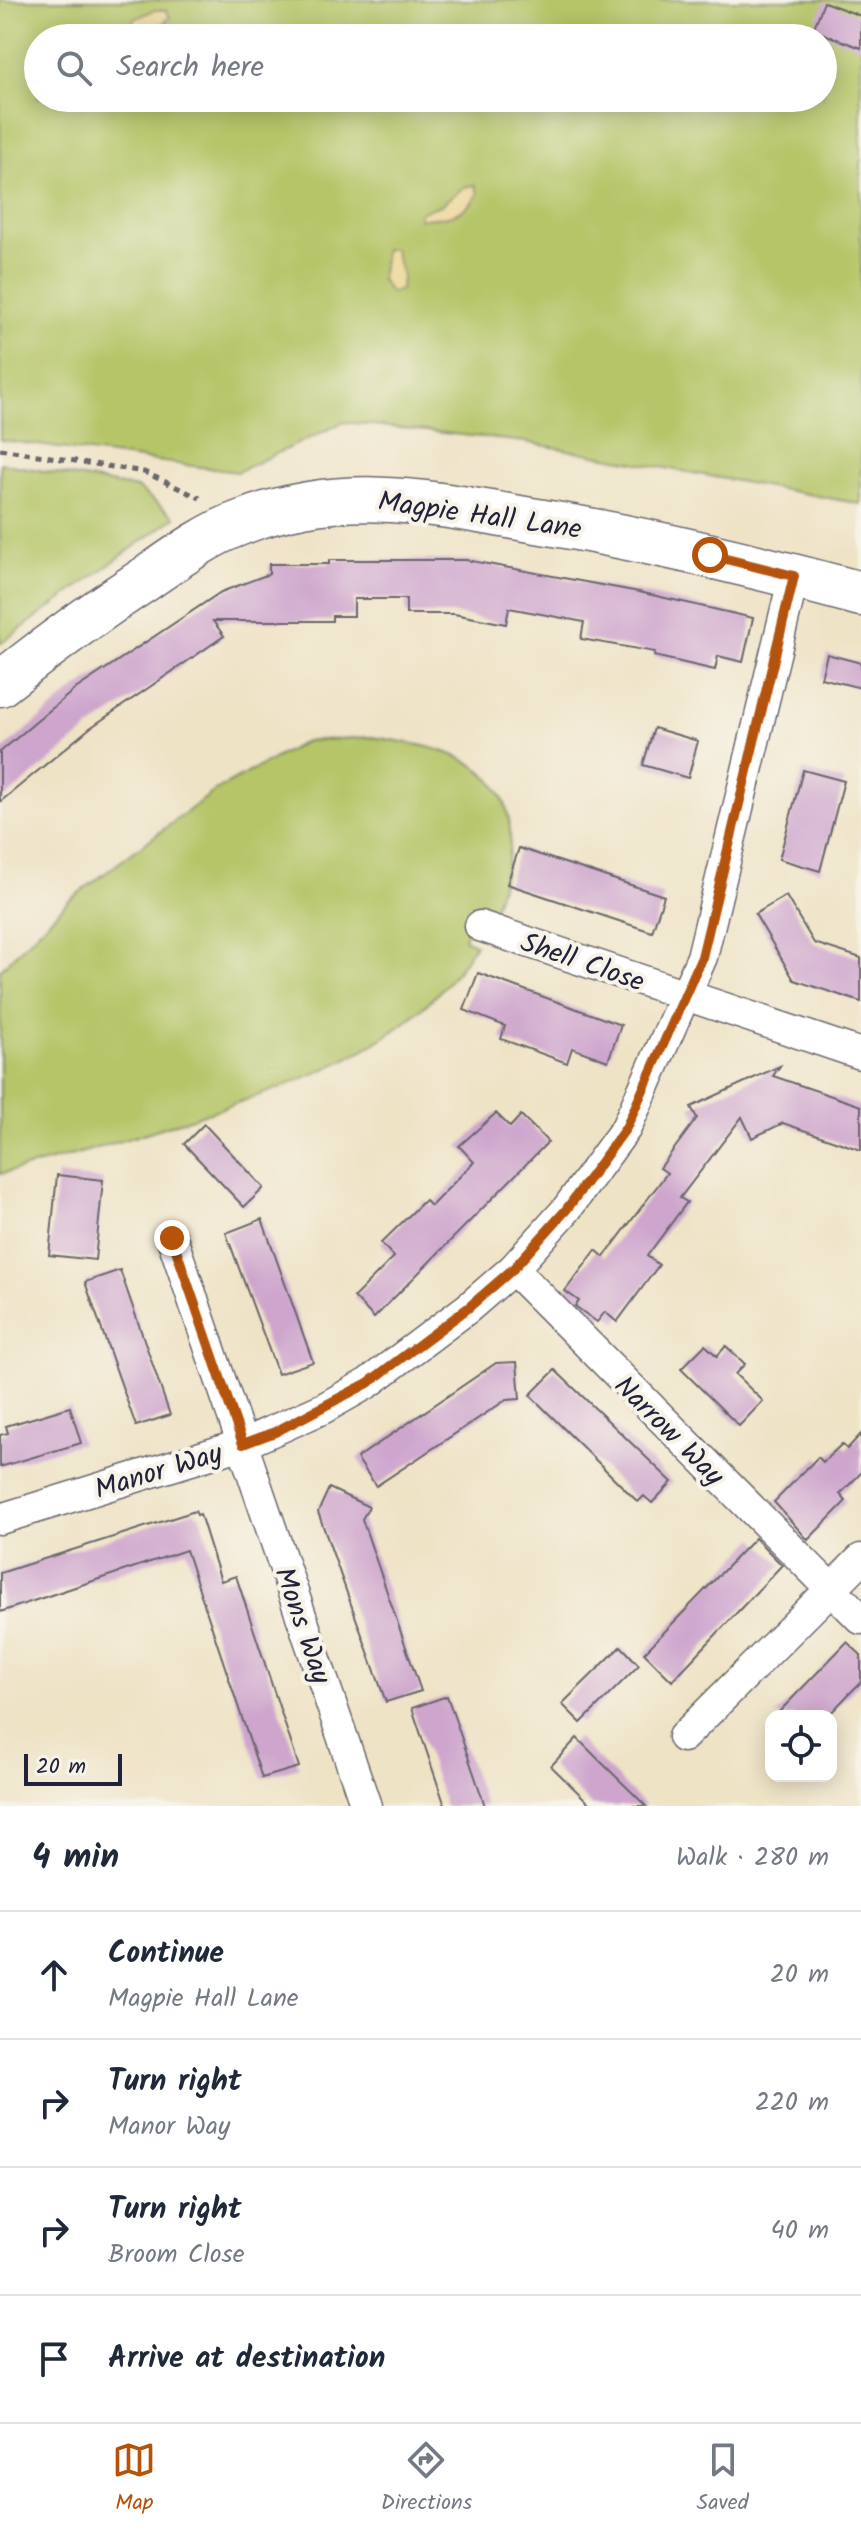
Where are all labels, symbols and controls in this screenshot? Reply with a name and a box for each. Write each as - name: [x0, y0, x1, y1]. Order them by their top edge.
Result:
- search box: [24, 24, 837, 112]
- text: Search here: [116, 44, 264, 92]
- icon: search: [52, 46, 96, 90]
- street label: Magpie Hall Lane: [375, 480, 585, 553]
- route start: [692, 537, 728, 573]
- street label: Shell Close: [514, 921, 651, 1006]
- route end: [154, 1220, 190, 1256]
- street label: Narrow Way: [602, 1366, 735, 1498]
- street label: Manor Way: [89, 1431, 229, 1513]
- street label: Mons Way: [261, 1561, 343, 1691]
- map controls: [765, 1710, 837, 1782]
- button: locate: [765, 1710, 837, 1782]
- scale bar: [24, 1750, 122, 1786]
- text: 20 m: [36, 1750, 86, 1785]
- text: 4 min: [32, 1831, 119, 1885]
- text: Walk · 280 m: [676, 1837, 829, 1879]
- text: Continue: [108, 1930, 224, 1978]
- icon: ahead: [32, 1953, 76, 1997]
- text: 20 m: [770, 1954, 829, 1996]
- text: Magpie Hall Lane: [108, 1978, 299, 2020]
- text: Turn right: [108, 2058, 241, 2106]
- icon: right: [32, 2081, 76, 2125]
- text: 220 m: [755, 2082, 829, 2124]
- text: Manor Way: [108, 2106, 230, 2148]
- text: Turn right: [108, 2186, 241, 2234]
- icon: right: [32, 2209, 76, 2253]
- text: 40 m: [771, 2210, 829, 2252]
- text: Broom Close: [108, 2234, 244, 2276]
- text: Arrive at destination: [108, 2335, 385, 2383]
- icon: arrive: [32, 2337, 76, 2381]
- tab: Map: [112, 2438, 156, 2521]
- tab: Directions: [381, 2438, 472, 2521]
- tab: Saved: [697, 2438, 749, 2521]

